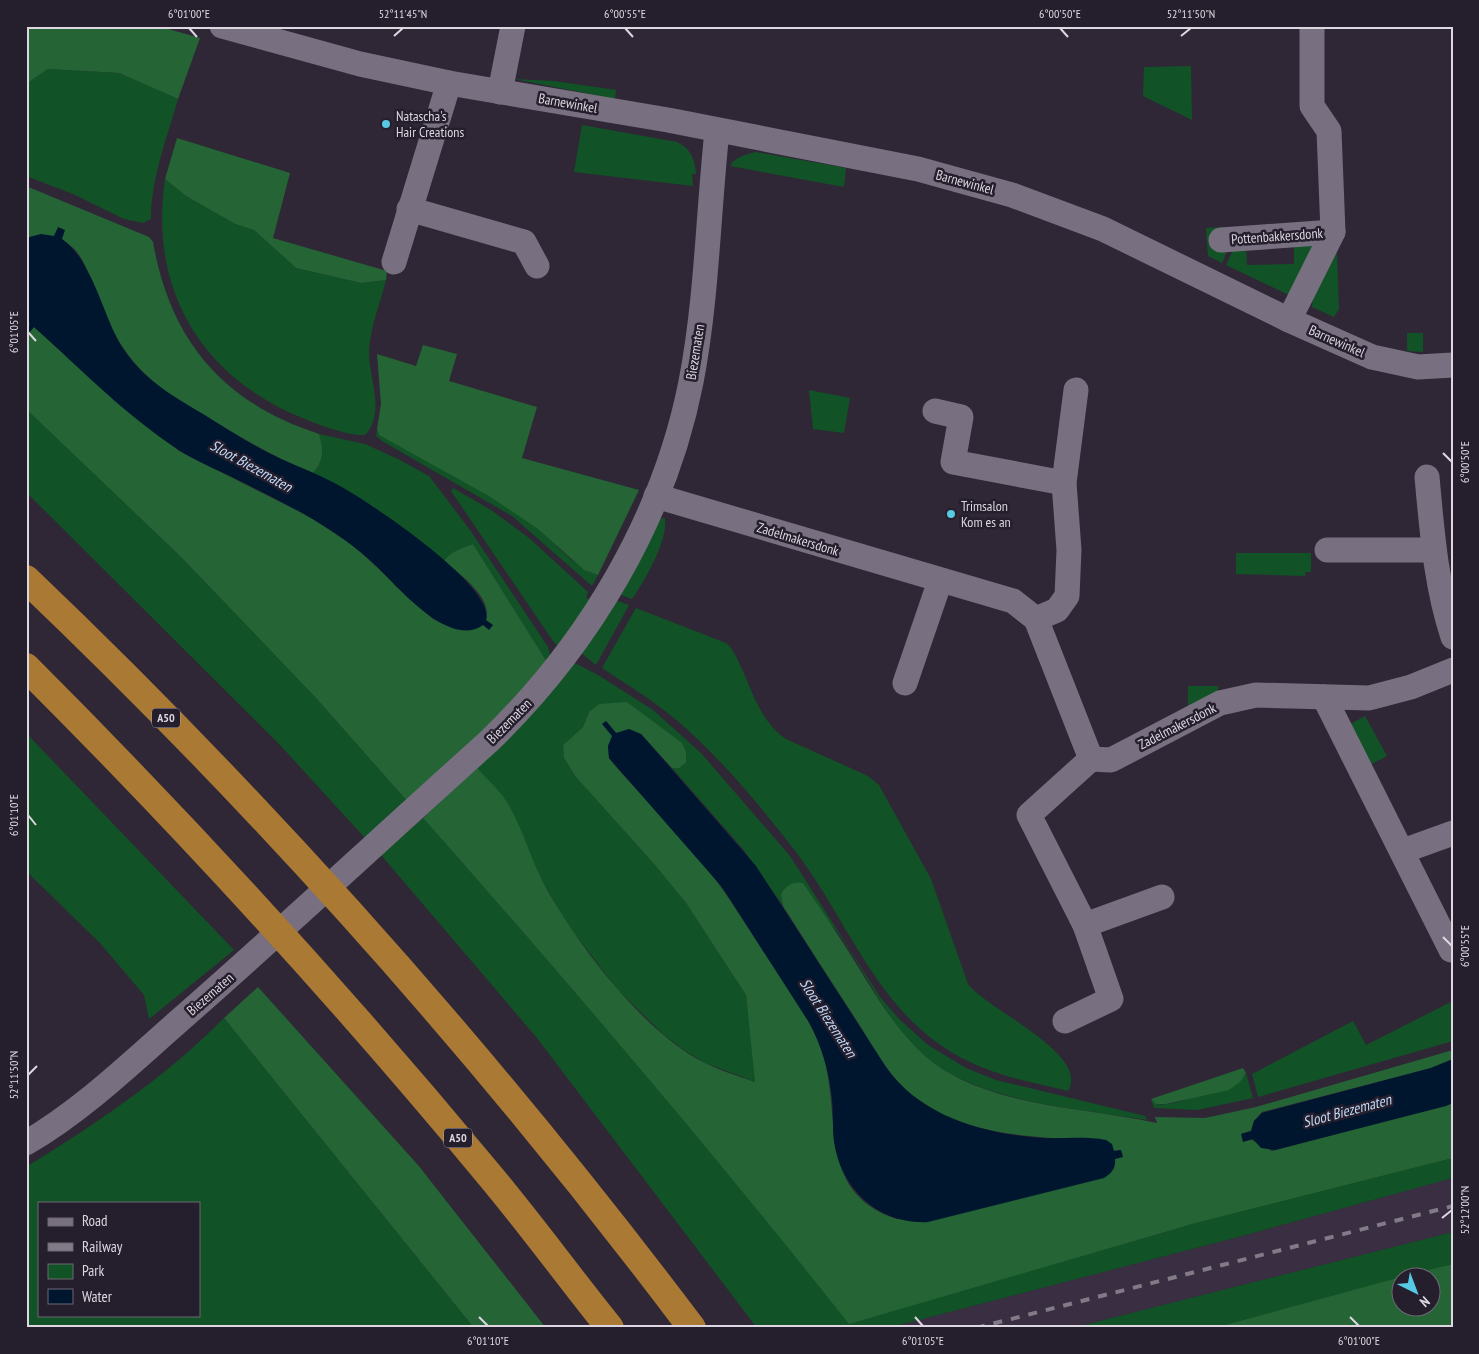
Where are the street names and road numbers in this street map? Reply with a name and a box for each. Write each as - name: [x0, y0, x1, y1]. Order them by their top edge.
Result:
- street label: Barnewinkel: [537, 89, 600, 117]
- street label: Barnewinkel: [934, 166, 997, 199]
- street label: Pottenbakkersdonk: [1231, 224, 1324, 248]
- street label: Barnewinkel: [1306, 321, 1369, 362]
- street label: Biezematen: [682, 323, 708, 381]
- street label: Zadelmakersdonk: [755, 518, 842, 560]
- street label: Biezematen: [483, 695, 535, 747]
- street label: Zadelmakersdonk: [1135, 699, 1219, 753]
- road number: A50: [152, 708, 180, 728]
- street label: Biezematen: [183, 969, 237, 1019]
- road number: A50: [444, 1128, 472, 1148]

